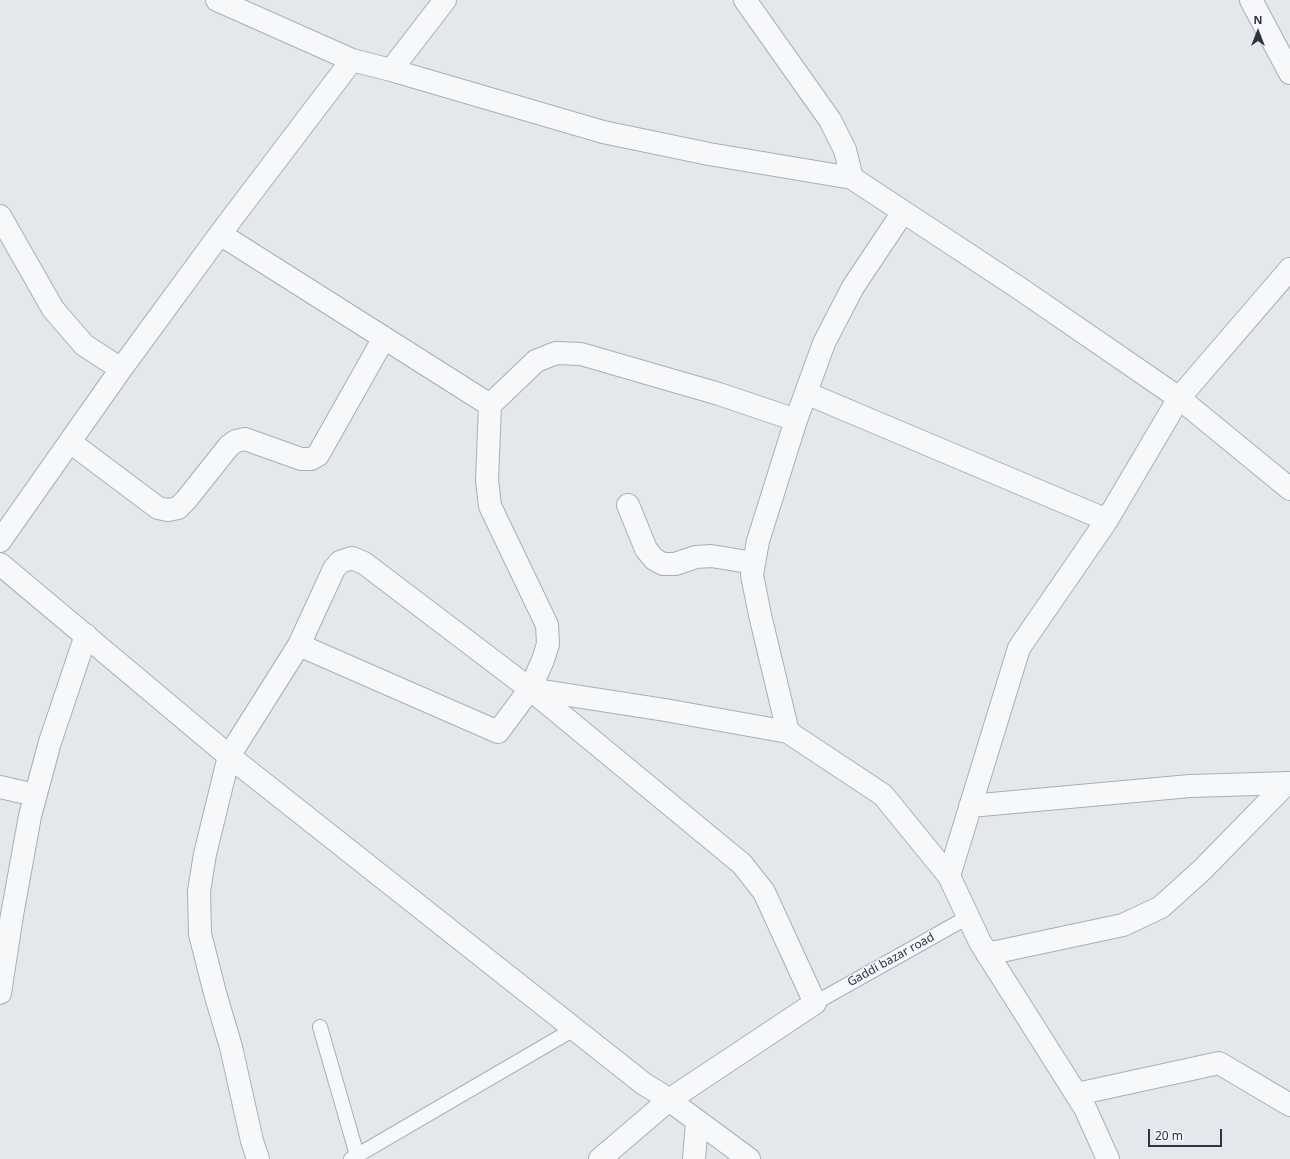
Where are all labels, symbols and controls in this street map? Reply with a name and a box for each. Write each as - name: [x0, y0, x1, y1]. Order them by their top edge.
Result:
- north arrow: [1238, 12, 1278, 52]
- text: N: [1254, 12, 1262, 27]
- street label: Gaddi bazar road: [845, 930, 937, 990]
- scale bar: [1150, 1121, 1224, 1147]
- text: 20 m: [1155, 1127, 1183, 1144]

